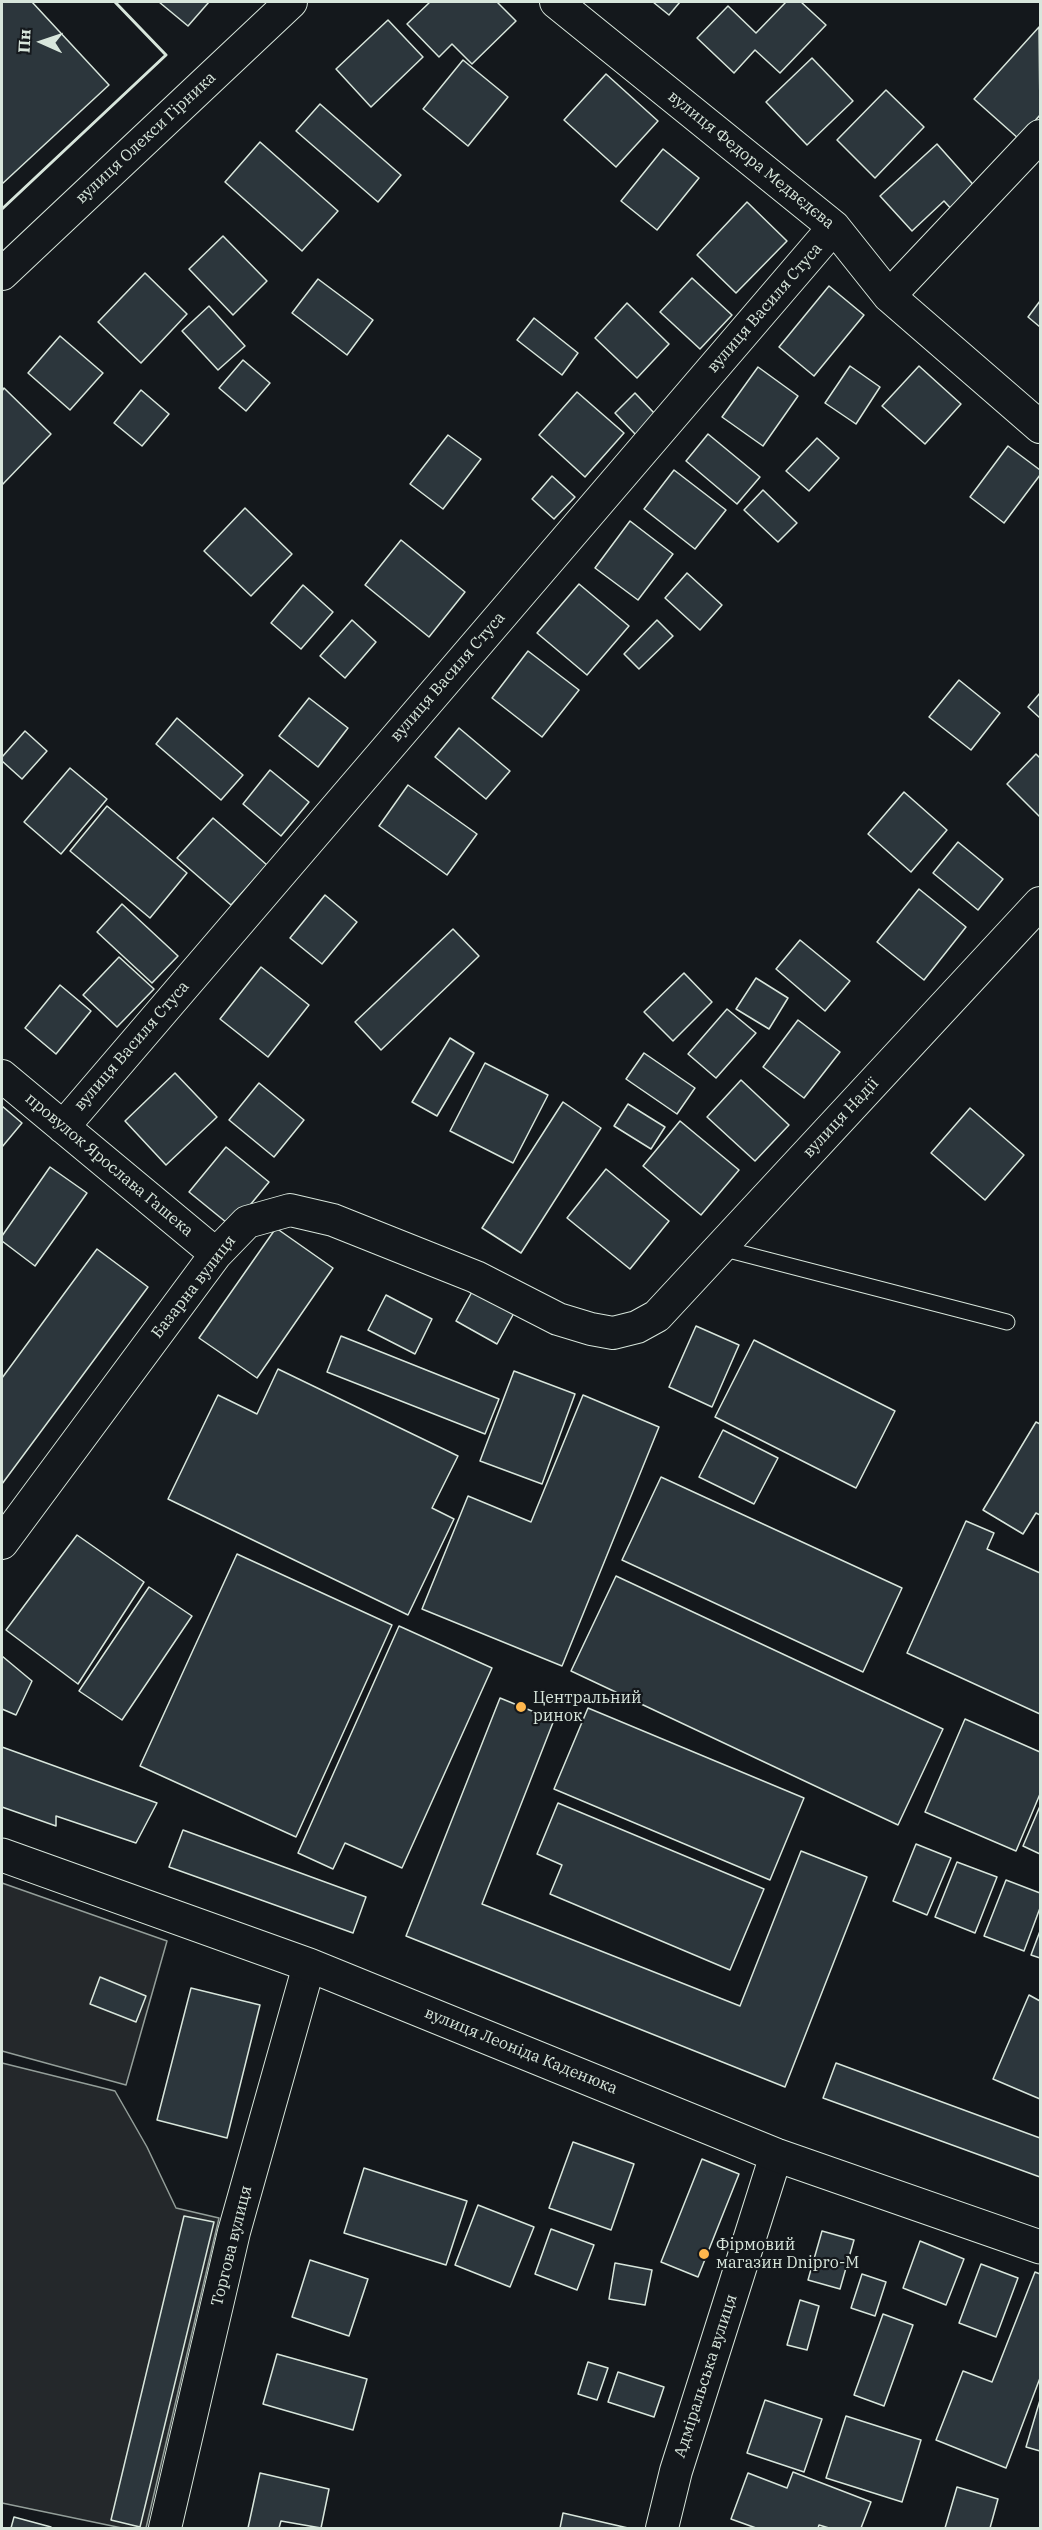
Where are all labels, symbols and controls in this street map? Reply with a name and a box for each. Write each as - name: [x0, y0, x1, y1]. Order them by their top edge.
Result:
- north arrow: [12, 12, 72, 72]
- text: Пн: [13, 29, 35, 53]
- street label: вулиця Олекси Гірника: [72, 68, 220, 208]
- street label: вулиця Федора Медвєдєва: [664, 87, 838, 233]
- street label: вулиця Василя Стуса: [703, 239, 827, 377]
- street label: вулиця Василя Стуса: [386, 608, 510, 746]
- street label: вулиця Василя Стуса: [70, 977, 194, 1115]
- street label: вулиця Надії: [799, 1074, 883, 1162]
- street label: провулок Ярослава Гашека: [21, 1089, 197, 1241]
- street label: Базарна вулиця: [148, 1232, 240, 1342]
- place label: Центральний ринок: [533, 1688, 642, 1726]
- marker: Центральний ринок: [514, 1700, 528, 1714]
- street label: вулиця Леоніда Каденюка: [422, 2003, 620, 2099]
- street label: Торгова вулиця: [208, 2184, 256, 2308]
- place label: Фірмовий магазин Dnipro-M: [716, 2235, 859, 2273]
- marker: Фірмовий магазин Dnipro-M: [697, 2247, 711, 2261]
- street label: Адміральська вулиця: [670, 2292, 742, 2460]

